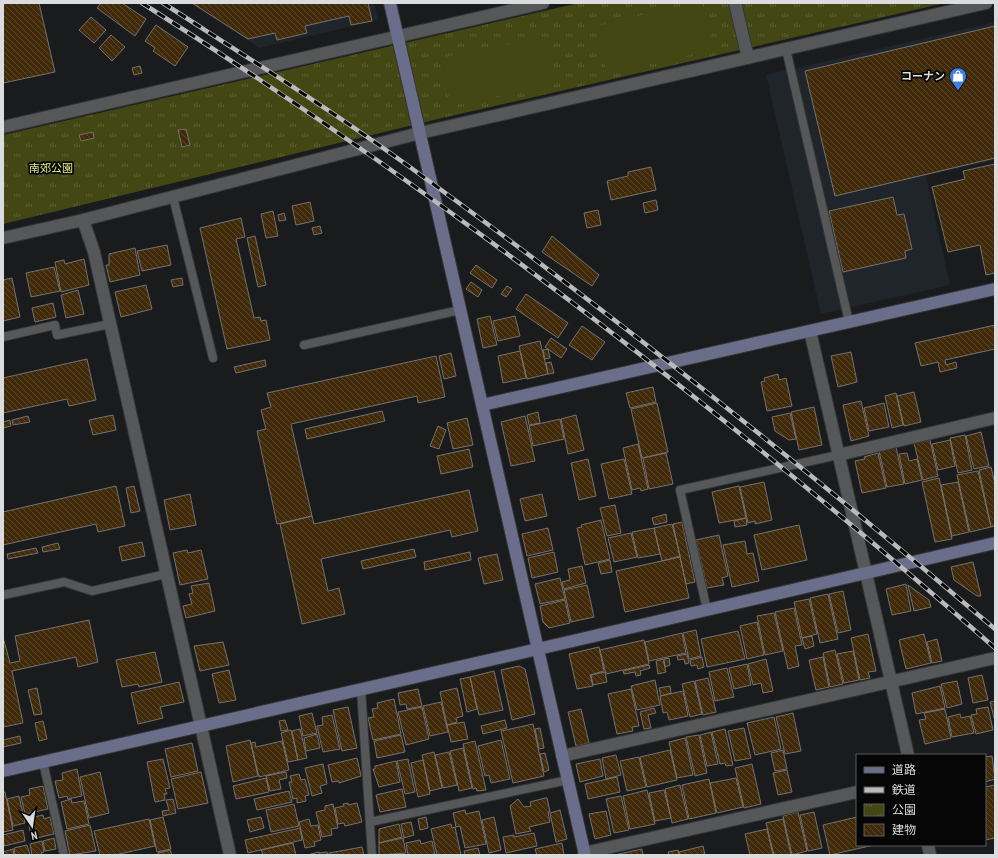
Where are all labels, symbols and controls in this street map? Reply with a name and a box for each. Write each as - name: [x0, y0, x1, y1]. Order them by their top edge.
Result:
- shop icon: コーナン: [948, 66, 968, 91]
- place label: コーナン: [901, 69, 945, 83]
- park label: 南郊公園: [29, 161, 73, 175]
- legend: [856, 754, 986, 846]
- text: 道路: [892, 762, 916, 777]
- text: 鉄道: [892, 782, 916, 797]
- text: 公園: [892, 802, 916, 817]
- north arrow: [12, 806, 52, 846]
- text: 建物: [892, 822, 916, 837]
- text: N: [30, 828, 39, 843]

